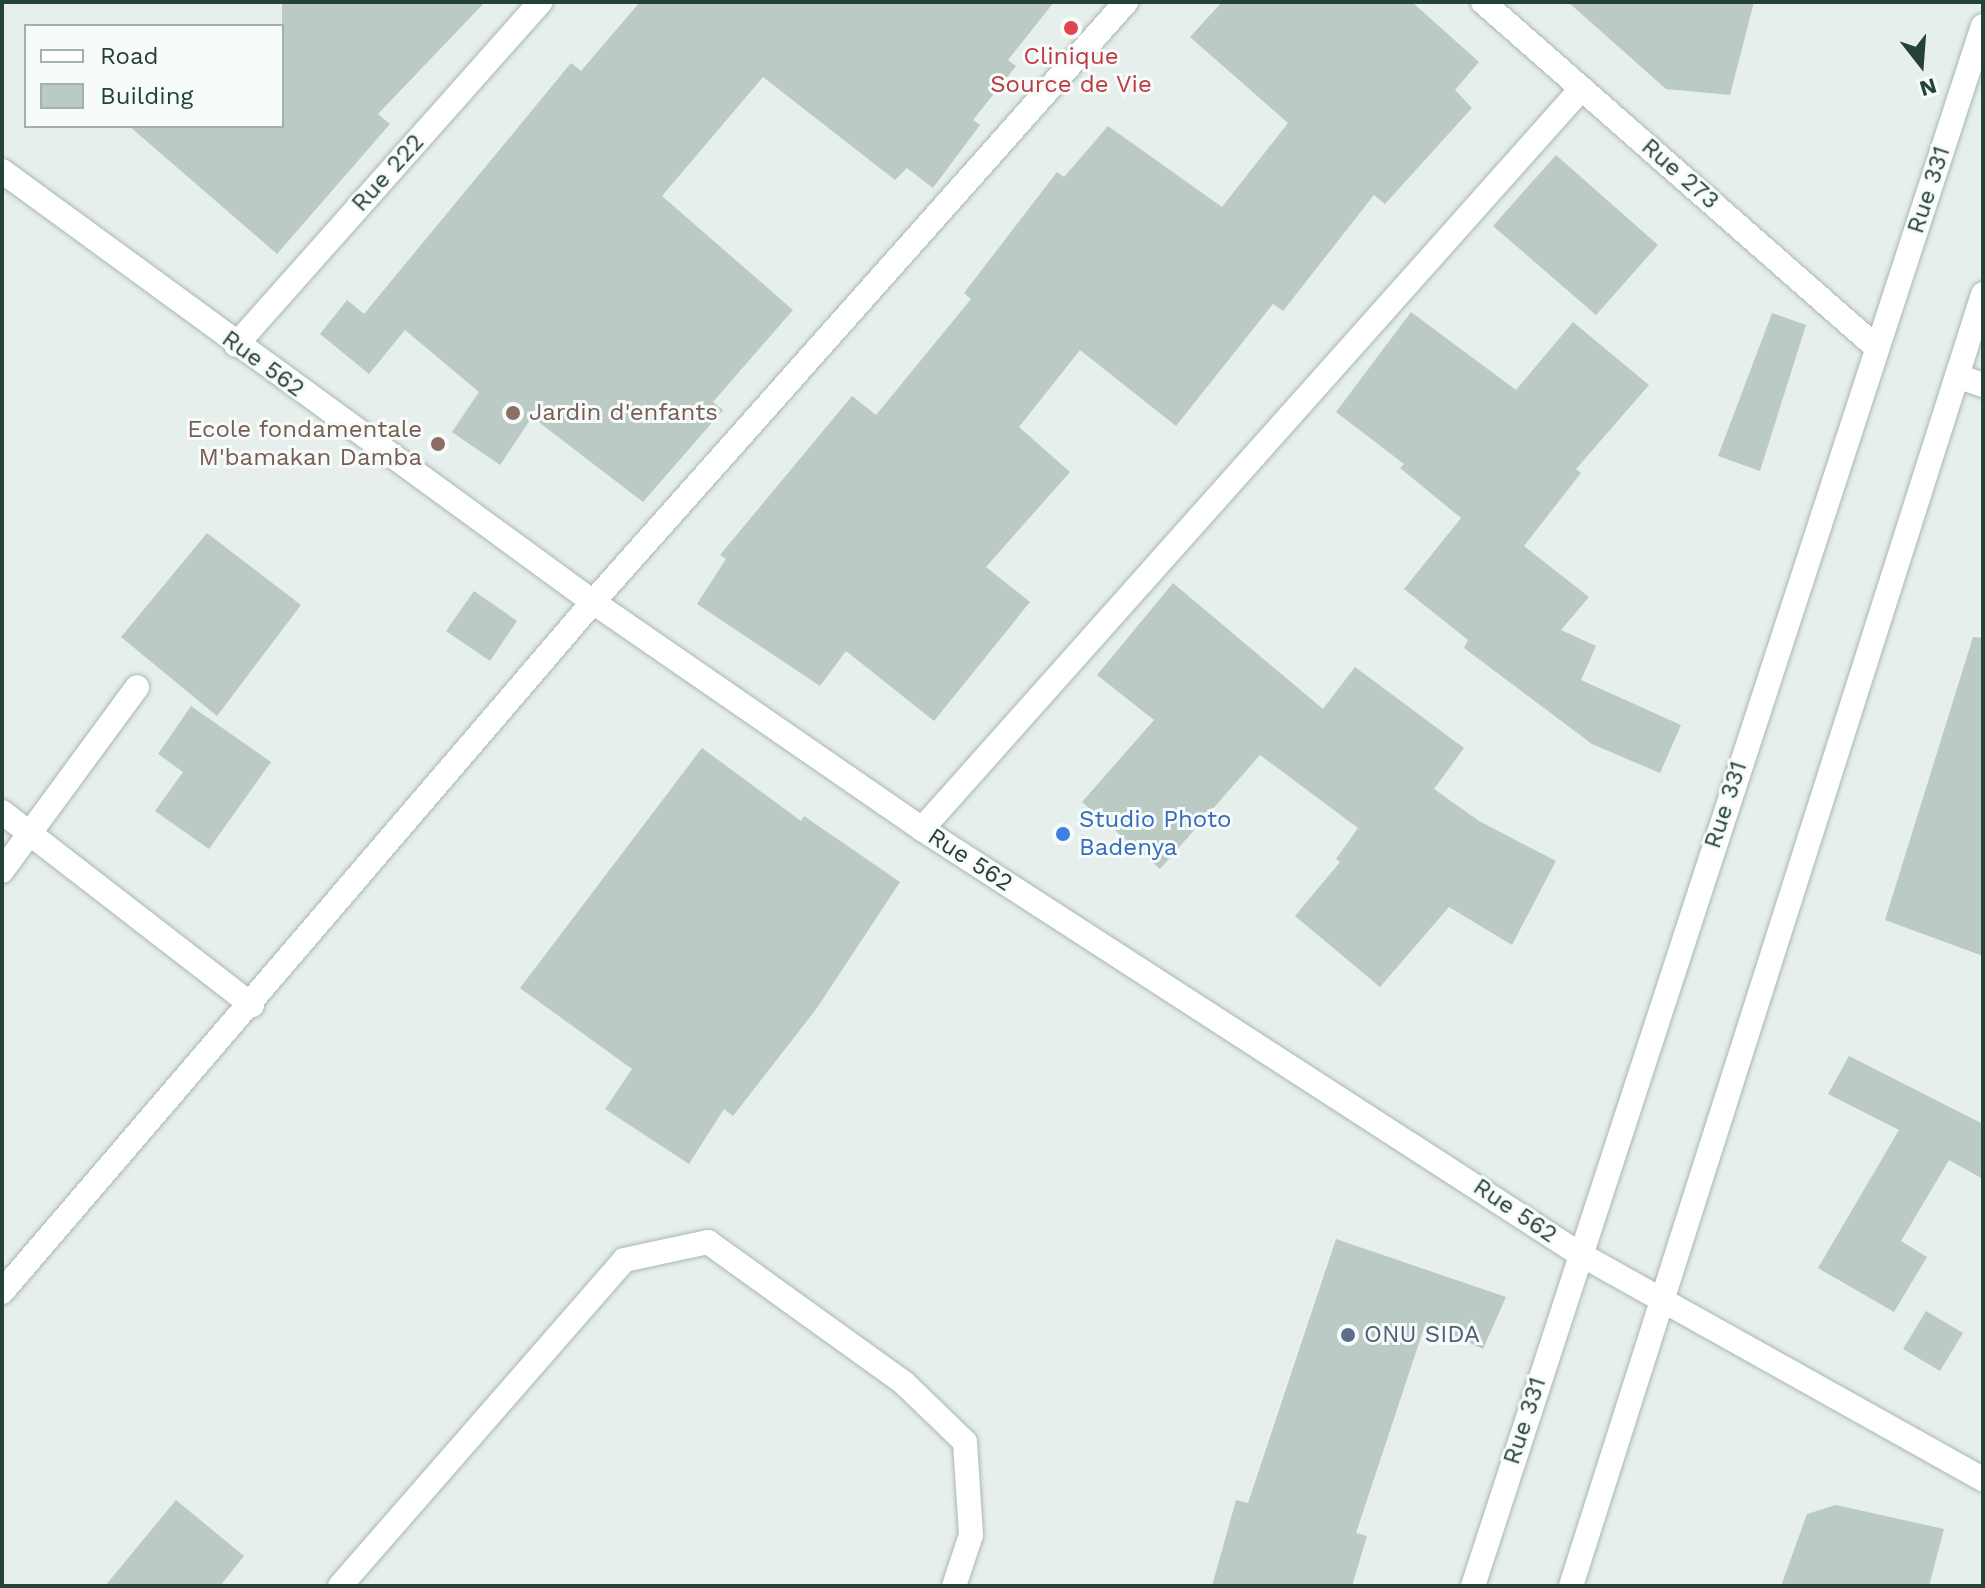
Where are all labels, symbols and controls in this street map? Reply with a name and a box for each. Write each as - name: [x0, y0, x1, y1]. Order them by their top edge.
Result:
- marker: Clinique Source de Vie: [1060, 17, 1082, 39]
- legend: [24, 24, 284, 128]
- north arrow: [1881, 24, 1961, 104]
- text: Road: [100, 42, 159, 70]
- place label: Clinique Source de Vie: [990, 43, 1152, 99]
- text: N: [1917, 73, 1940, 102]
- text: Building: [100, 82, 193, 110]
- street label: Rue 222: [346, 128, 430, 218]
- street label: Rue 273: [1635, 132, 1725, 216]
- street label: Rue 331: [1901, 143, 1957, 237]
- street label: Rue 562: [216, 324, 310, 404]
- place label: Jardin d'enfants: [529, 399, 718, 427]
- marker: Jardin d'enfants: [504, 404, 522, 422]
- place label: Ecole fondamentale M'bamakan Damba: [187, 416, 422, 472]
- marker: Ecole fondamentale M'bamakan Damba: [429, 435, 447, 453]
- street label: Rue 331: [1698, 758, 1754, 852]
- place label: Studio Photo Badenya: [1079, 806, 1231, 862]
- street label: Rue 562: [922, 822, 1018, 898]
- marker: Studio Photo Badenya: [1054, 825, 1072, 843]
- street label: Rue 562: [1468, 1172, 1562, 1250]
- place label: ONU SIDA: [1364, 1321, 1480, 1349]
- marker: ONU SIDA: [1339, 1326, 1357, 1344]
- street label: Rue 331: [1497, 1374, 1553, 1468]

